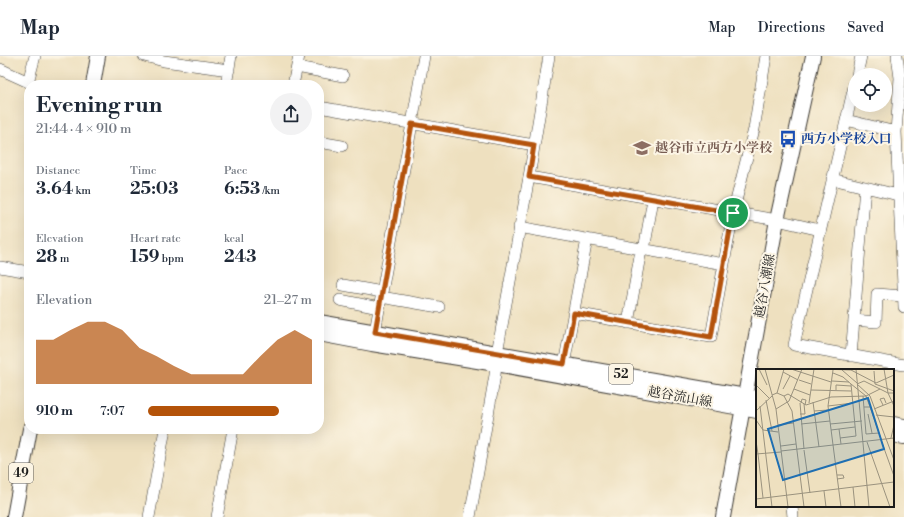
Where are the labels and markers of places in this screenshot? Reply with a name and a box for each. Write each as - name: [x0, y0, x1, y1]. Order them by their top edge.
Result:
- bus stop icon: 西方小学校入口: [778, 129, 798, 149]
- place label: 西方小学校入口: [801, 131, 892, 147]
- school or university icon: 越谷市立西方小学校: [632, 138, 652, 158]
- place label: 越谷市立西方小学校: [655, 140, 773, 156]
- pin: [716, 196, 750, 230]

